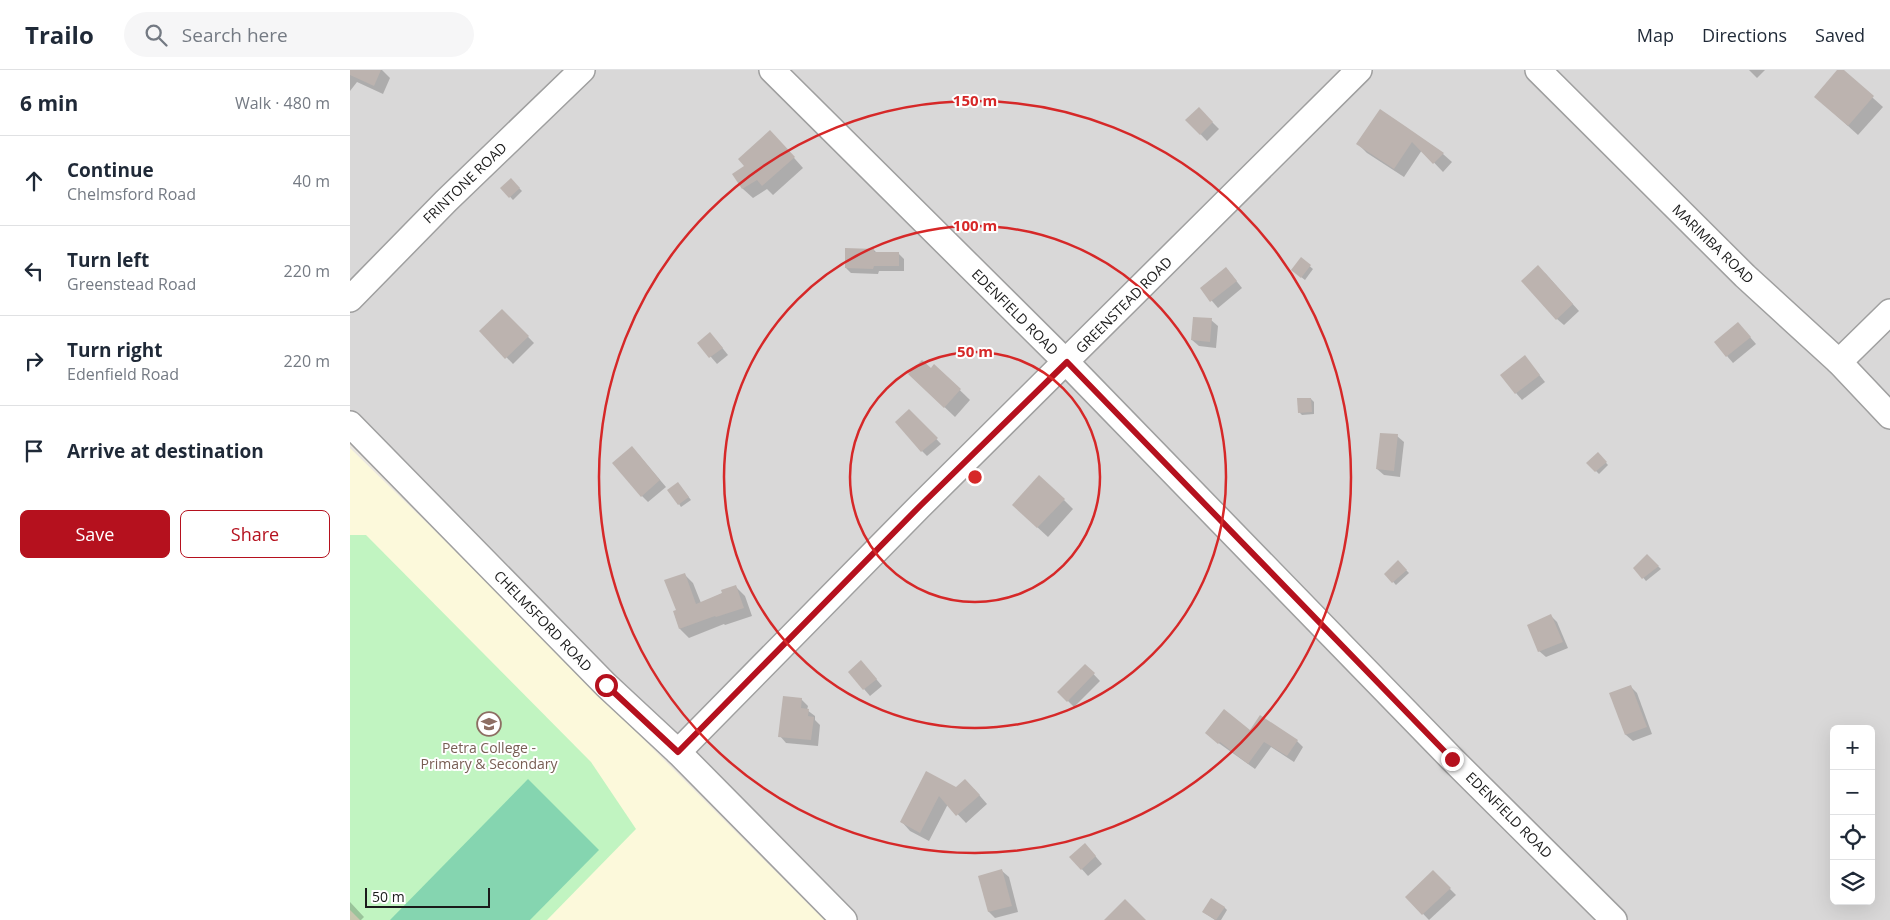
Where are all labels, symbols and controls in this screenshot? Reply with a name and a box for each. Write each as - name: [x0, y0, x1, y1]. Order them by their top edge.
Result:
- search box: [124, 12, 474, 57]
- text: Trailo: [25, 18, 94, 51]
- icon: search: [142, 21, 170, 49]
- text: Search here: [182, 22, 288, 48]
- text: Map: [1637, 23, 1674, 47]
- text: Directions: [1702, 23, 1787, 47]
- text: Saved: [1815, 23, 1865, 47]
- text: 6 min: [20, 89, 78, 117]
- text: 150 m: [953, 90, 997, 110]
- text: Walk · 480 m: [235, 92, 330, 114]
- street label: FRINTONE ROAD: [419, 138, 511, 227]
- text: Continue: [67, 157, 154, 183]
- icon: ahead: [20, 167, 48, 195]
- text: 40 m: [293, 170, 330, 192]
- text: Chelmsford Road: [67, 183, 196, 205]
- street label: MARIMBA ROAD: [1668, 200, 1758, 288]
- text: 100 m: [953, 215, 997, 235]
- text: Turn left: [67, 247, 149, 273]
- street label: GREENSTEAD ROAD: [1071, 252, 1176, 357]
- icon: left: [20, 257, 48, 285]
- text: 220 m: [284, 260, 330, 282]
- street label: EDENFIELD ROAD: [968, 264, 1063, 359]
- text: Greenstead Road: [67, 273, 196, 295]
- text: Turn right: [67, 337, 162, 363]
- text: 50 m: [957, 341, 993, 361]
- icon: right: [20, 347, 48, 375]
- text: 220 m: [284, 350, 330, 372]
- text: Edenfield Road: [67, 363, 179, 385]
- icon: arrive: [20, 437, 48, 465]
- text: Arrive at destination: [67, 438, 264, 464]
- centre of rings: [966, 468, 984, 486]
- button: Save: [20, 510, 170, 558]
- button: Share: [180, 510, 330, 558]
- street label: CHELMSFORD ROAD: [490, 566, 597, 675]
- route start: [595, 674, 618, 697]
- school or university icon: Petra College - Primary & Secondary: [476, 711, 502, 737]
- map controls: [1830, 725, 1875, 905]
- button: +: [1830, 725, 1875, 770]
- place label: Petra College - Primary & Secondary: [421, 738, 558, 773]
- route end: [1441, 748, 1464, 771]
- street label: EDENFIELD ROAD: [1462, 767, 1557, 862]
- button: −: [1830, 770, 1875, 815]
- button: locate: [1830, 815, 1875, 860]
- button: layers: [1830, 860, 1875, 905]
- scale bar: [365, 885, 490, 908]
- text: 50 m: [372, 887, 405, 906]

